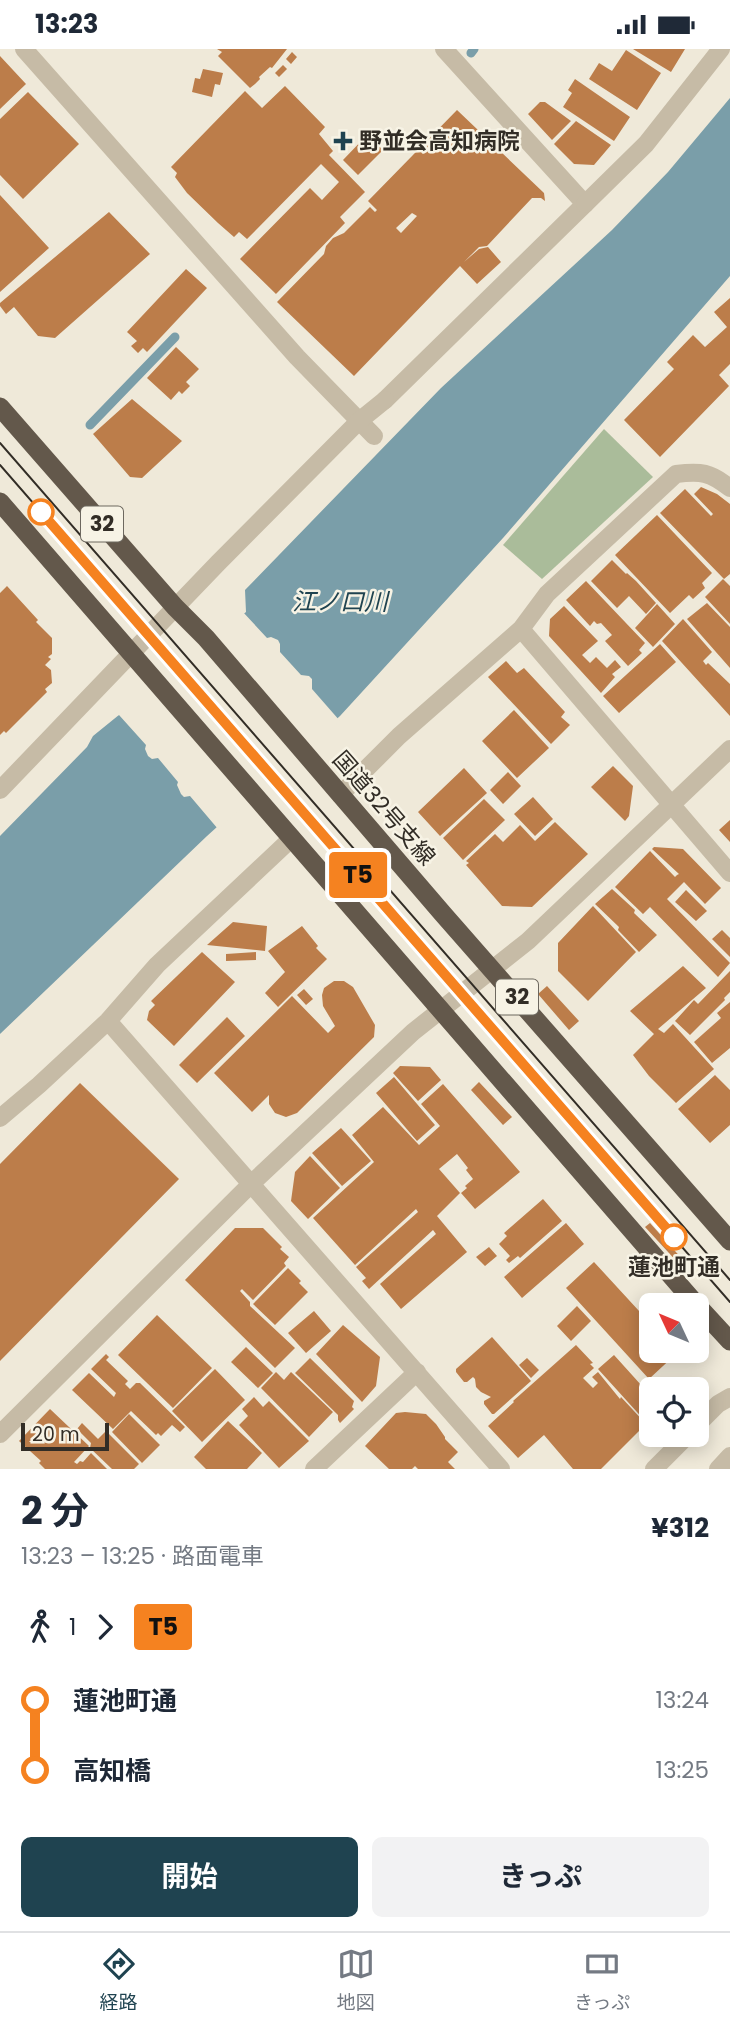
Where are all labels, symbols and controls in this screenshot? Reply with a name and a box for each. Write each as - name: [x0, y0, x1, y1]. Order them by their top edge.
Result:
- text: 13:23: [35, 6, 98, 42]
- place label: 野並会高知病院: [359, 125, 520, 157]
- marker: 野並会高知病院: [333, 131, 353, 151]
- unlabelled marker: [28, 499, 54, 525]
- road number: 32: [81, 507, 123, 541]
- water label: 江ノ口川: [292, 585, 391, 618]
- street label: 国道32号支線: [325, 744, 443, 872]
- line badge: T5: [326, 852, 390, 898]
- text: T5: [343, 858, 373, 891]
- road number: 32: [496, 979, 538, 1014]
- marker: 蓮池町通: [661, 1224, 687, 1250]
- place label: 蓮池町通: [628, 1251, 720, 1283]
- north arrow: [639, 1293, 709, 1363]
- map controls: [639, 1293, 709, 1447]
- button: locate: [639, 1377, 709, 1447]
- scale bar: [21, 1420, 108, 1452]
- text: 20 m: [32, 1421, 80, 1448]
- text: 2 分: [21, 1484, 89, 1537]
- text: ¥312: [651, 1510, 709, 1546]
- text: 13:23 – 13:25 · 路面電車: [21, 1540, 264, 1572]
- icon: walk: [21, 1608, 59, 1646]
- icon: forward: [86, 1608, 124, 1646]
- text: T5: [148, 1610, 178, 1643]
- text: 1: [69, 1611, 76, 1643]
- text: 蓮池町通: [73, 1683, 177, 1719]
- text: 13:24: [656, 1684, 709, 1716]
- text: 高知橋: [73, 1753, 151, 1789]
- text: 13:25: [656, 1754, 709, 1786]
- button: 開始: [21, 1837, 358, 1917]
- button: きっぷ: [372, 1837, 709, 1917]
- tab: 経路: [100, 1945, 138, 2017]
- tab: 地図: [337, 1945, 375, 2017]
- tab: きっぷ: [574, 1945, 630, 2017]

